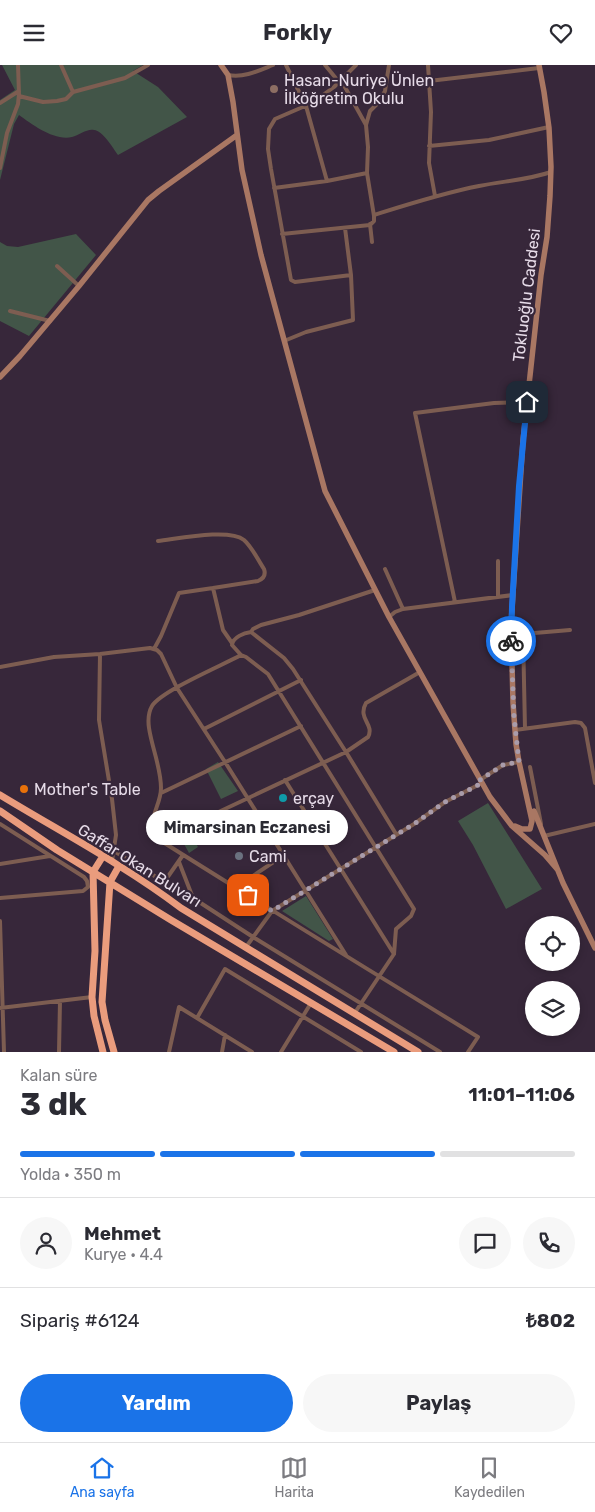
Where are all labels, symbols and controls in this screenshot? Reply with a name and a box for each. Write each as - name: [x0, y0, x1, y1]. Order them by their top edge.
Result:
- icon: menu: [20, 19, 48, 47]
- text: Forkly: [263, 19, 332, 46]
- icon: heart: [547, 19, 575, 47]
- place label: Hasan-Nuriye Ünlen İlköğretim Okulu: [284, 71, 434, 108]
- marker: Hasan-Nuriye Ünlen İlköğretim Okulu: [268, 83, 280, 95]
- street label: Tokluoğlu Caddesi: [509, 227, 544, 363]
- pin: [506, 381, 548, 423]
- icon: home: [513, 388, 541, 416]
- courier: [486, 616, 536, 666]
- icon: bike: [497, 627, 525, 655]
- place label: Mother's Table: [34, 780, 141, 799]
- marker: Mother's Table: [18, 783, 30, 795]
- place label: erçay: [293, 789, 334, 808]
- marker: erçay: [277, 792, 289, 804]
- callout: Mimarsinan Eczanesi: [147, 810, 349, 845]
- text: Mimarsinan Eczanesi: [163, 818, 331, 837]
- street label: Gaffar Okan Bulvarı: [75, 820, 205, 911]
- place label: Cami: [249, 847, 287, 866]
- marker: Cami: [233, 850, 245, 862]
- pin: [227, 874, 269, 916]
- icon: bag: [234, 881, 262, 909]
- map controls: [525, 916, 580, 1036]
- button: locate: [525, 916, 580, 971]
- button: layers: [525, 981, 580, 1036]
- text: Kalan süre: [20, 1066, 97, 1085]
- text: 11:01–11:06: [468, 1083, 575, 1106]
- text: 3 dk: [20, 1085, 87, 1123]
- text: Yolda · 350 m: [20, 1165, 121, 1184]
- button: person: [20, 1217, 72, 1269]
- button: chat: [459, 1217, 511, 1269]
- button: phone: [523, 1217, 575, 1269]
- text: Mehmet: [84, 1222, 161, 1245]
- text: Kurye · 4.4: [84, 1245, 163, 1264]
- text: Sipariş #6124: [20, 1309, 140, 1332]
- text: ₺802: [526, 1309, 575, 1332]
- button: Yardım: [20, 1374, 293, 1432]
- button: Paylaş: [303, 1374, 575, 1432]
- tab: Ana sayfa: [70, 1454, 134, 1501]
- tab: Harita: [274, 1454, 314, 1501]
- tab: Kaydedilen: [454, 1454, 525, 1501]

